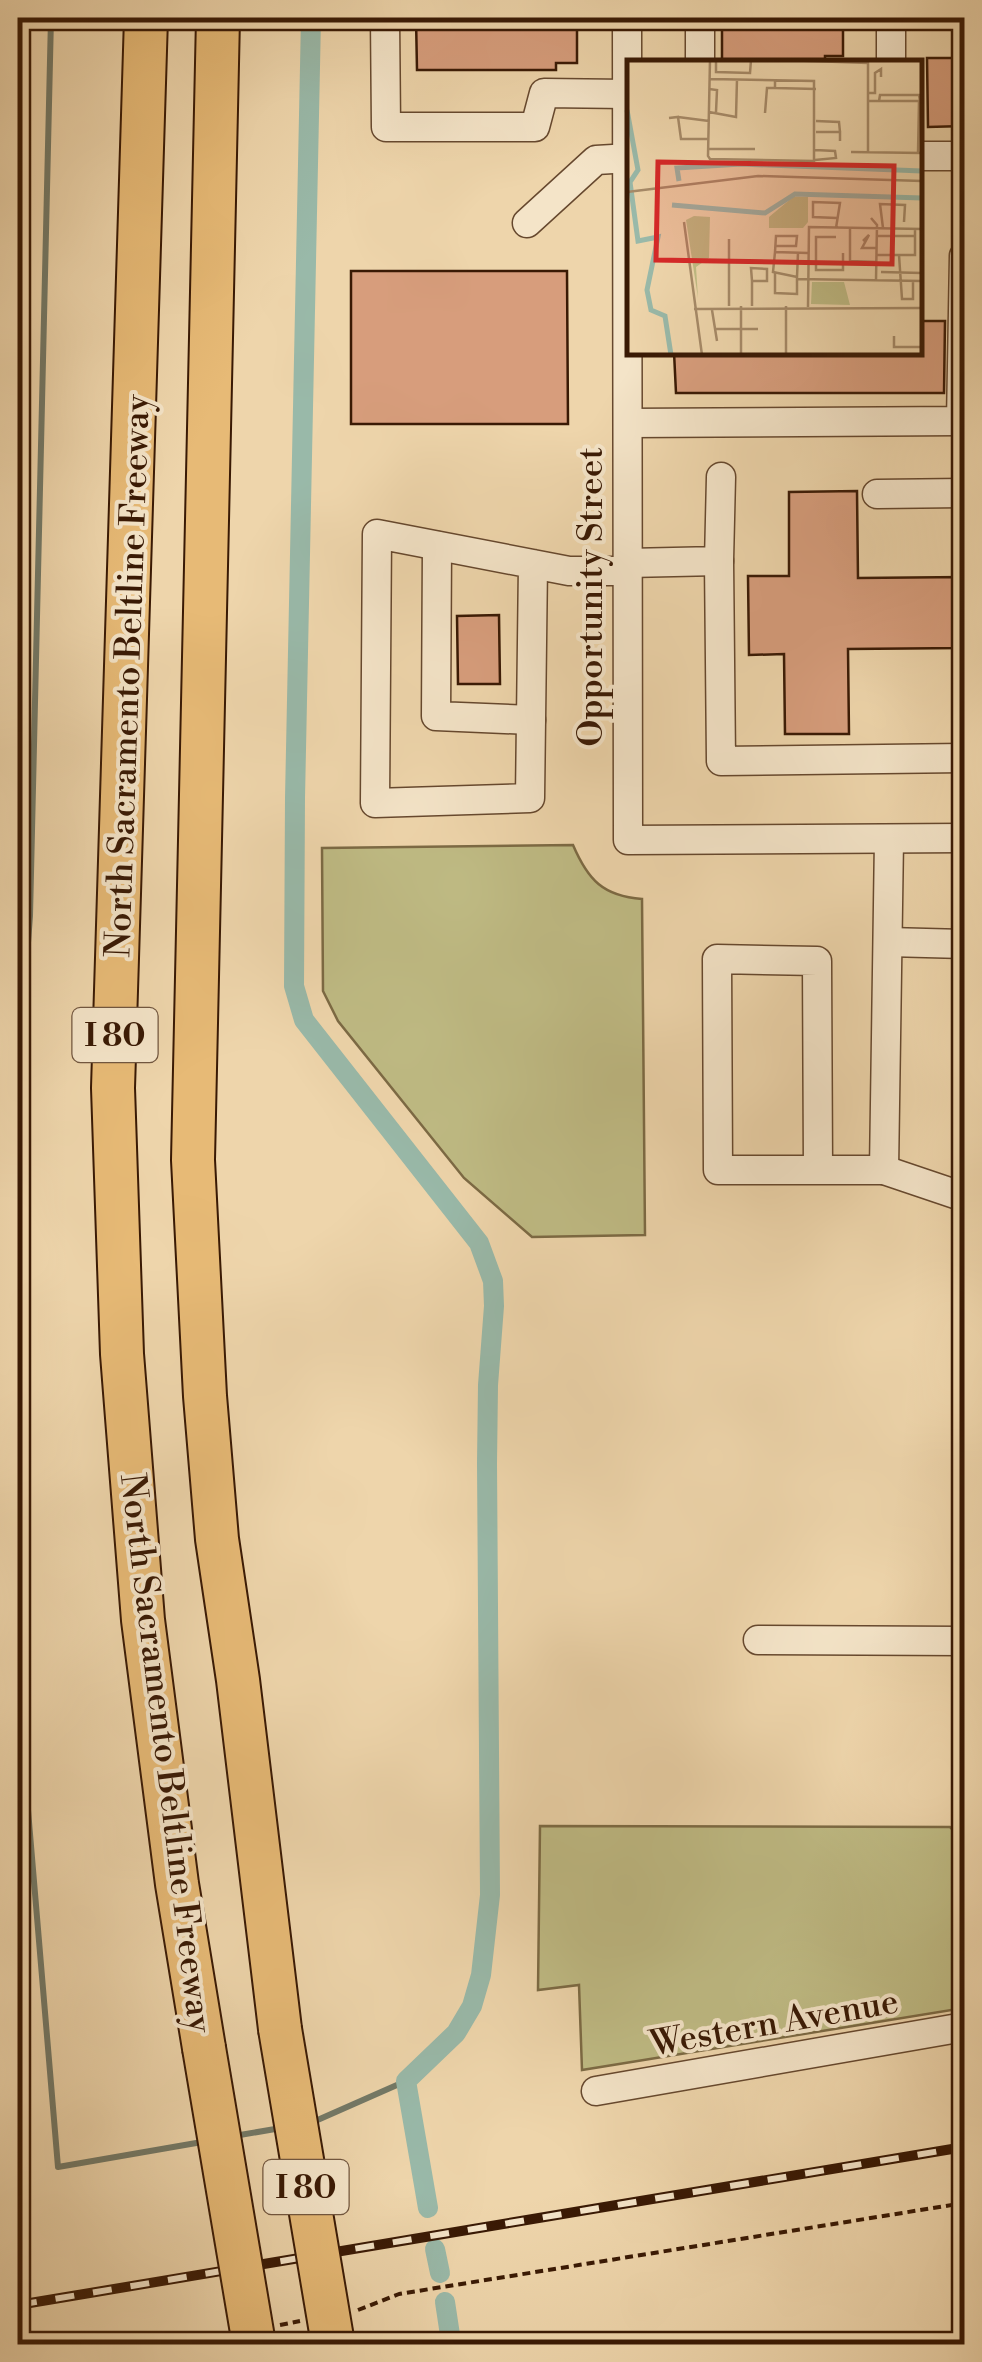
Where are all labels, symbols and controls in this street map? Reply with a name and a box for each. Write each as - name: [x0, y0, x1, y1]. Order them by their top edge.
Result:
- inset map: [627, 60, 922, 355]
- street label: North Sacramento Beltline Freeway: [97, 393, 160, 958]
- street label: Opportunity Street: [570, 447, 613, 747]
- road number: I 80: [72, 1008, 158, 1062]
- street label: North Sacramento Beltline Freeway: [110, 1471, 221, 2036]
- street label: Western Avenue: [646, 1980, 902, 2067]
- road number: I 80: [264, 2160, 348, 2214]

